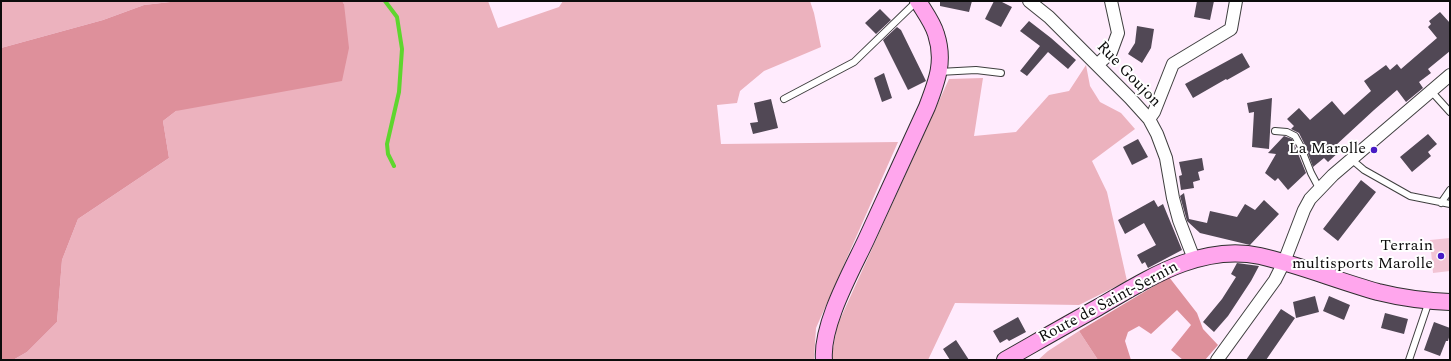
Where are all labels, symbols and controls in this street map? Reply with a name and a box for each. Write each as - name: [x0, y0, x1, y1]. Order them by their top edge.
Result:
- street label: Rue Goujon: [1092, 38, 1164, 112]
- place label: La Marolle: [1289, 140, 1366, 160]
- marker: La Marolle: [1369, 145, 1379, 155]
- place label: Terrain multisports Marolle: [1292, 237, 1433, 275]
- marker: Terrain multisports Marolle: [1436, 251, 1446, 261]
- street label: Route de Saint-Sernin: [1036, 258, 1182, 348]

